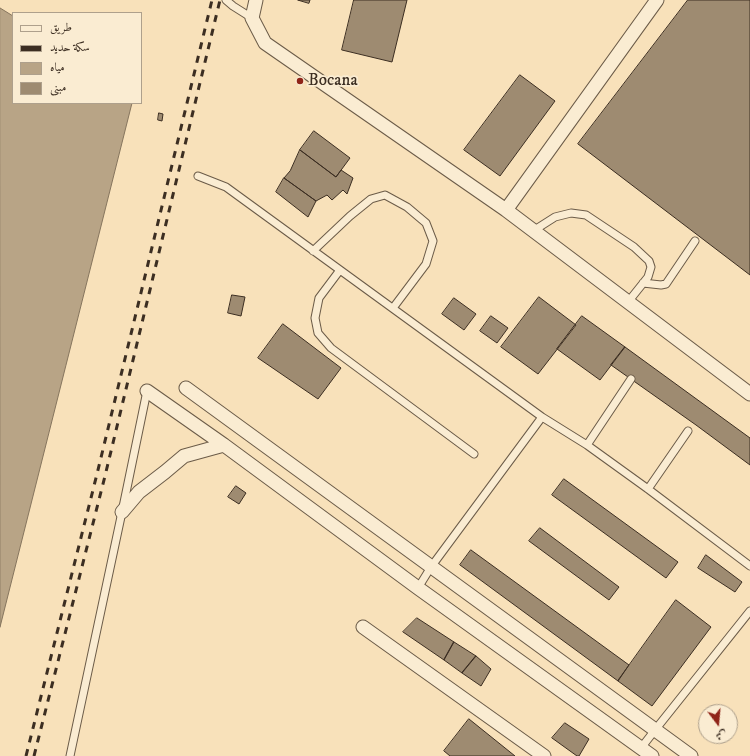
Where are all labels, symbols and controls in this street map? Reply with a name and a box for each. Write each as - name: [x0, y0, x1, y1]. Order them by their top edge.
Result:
- legend: [12, 12, 142, 104]
- text: طريق: [50, 20, 72, 35]
- text: سكة حديد: [50, 40, 90, 55]
- text: مياه: [50, 60, 65, 75]
- place label: Bocana: [308, 71, 358, 91]
- marker: Bocana: [295, 76, 305, 86]
- text: مبنى: [50, 80, 66, 95]
- north arrow: [698, 704, 738, 744]
- text: ش: [714, 726, 728, 743]

